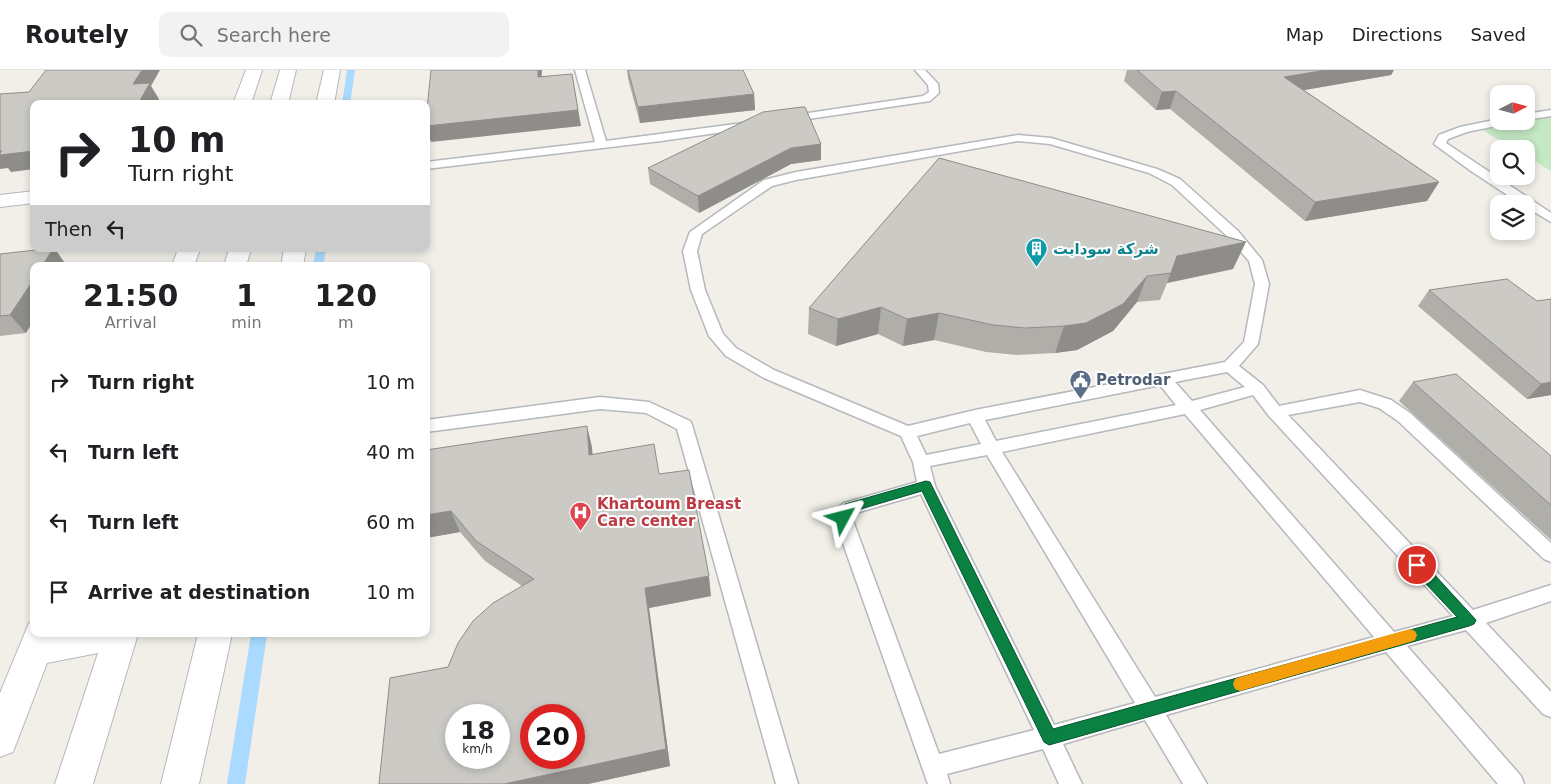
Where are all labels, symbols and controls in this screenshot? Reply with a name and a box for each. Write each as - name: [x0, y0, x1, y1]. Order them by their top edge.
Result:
- search box: [159, 12, 509, 57]
- text: Routely: [25, 21, 129, 49]
- icon: search: [177, 21, 205, 49]
- text: Search here: [217, 24, 331, 46]
- text: Map: [1286, 24, 1324, 45]
- text: Directions: [1352, 24, 1442, 45]
- text: Saved: [1470, 24, 1526, 45]
- north arrow: [1490, 85, 1535, 130]
- map controls: [1490, 85, 1535, 240]
- icon: right: [45, 120, 110, 185]
- text: 10 m: [128, 120, 225, 160]
- button: search: [1490, 140, 1535, 185]
- text: Turn right: [128, 161, 233, 186]
- button: layers: [1490, 195, 1535, 240]
- icon: left: [102, 215, 130, 243]
- text: Then: [45, 218, 92, 240]
- building icon: شركة سودابت: [1025, 237, 1049, 268]
- place label: شركة سودابت: [1053, 240, 1159, 258]
- text: 21:50: [83, 278, 178, 313]
- text: 1: [236, 278, 257, 313]
- text: 120: [314, 278, 377, 313]
- text: Arrival: [105, 313, 157, 332]
- text: min: [231, 313, 262, 332]
- text: m: [338, 313, 354, 332]
- icon: right: [45, 368, 73, 396]
- public building icon: Petrodar: [1068, 368, 1092, 399]
- text: Turn right: [88, 371, 194, 393]
- text: 10 m: [366, 371, 415, 393]
- place label: Petrodar: [1096, 371, 1171, 389]
- icon: left: [45, 438, 73, 466]
- text: Turn left: [88, 441, 179, 463]
- text: 40 m: [366, 441, 415, 463]
- position arrow: [816, 491, 868, 543]
- place label: Khartoum Breast Care center: [597, 495, 741, 530]
- hospital icon: Khartoum Breast Care center: [569, 501, 593, 532]
- icon: left: [45, 508, 73, 536]
- text: Turn left: [88, 511, 179, 533]
- text: 60 m: [366, 511, 415, 533]
- pin: [1396, 544, 1438, 586]
- icon: arrive: [1403, 551, 1431, 579]
- icon: arrive: [45, 578, 73, 606]
- text: Arrive at destination: [88, 581, 310, 603]
- text: 10 m: [366, 581, 415, 603]
- speed limit sign: 20: [520, 704, 585, 769]
- text: 18: [460, 716, 495, 745]
- text: km/h: [462, 742, 493, 756]

